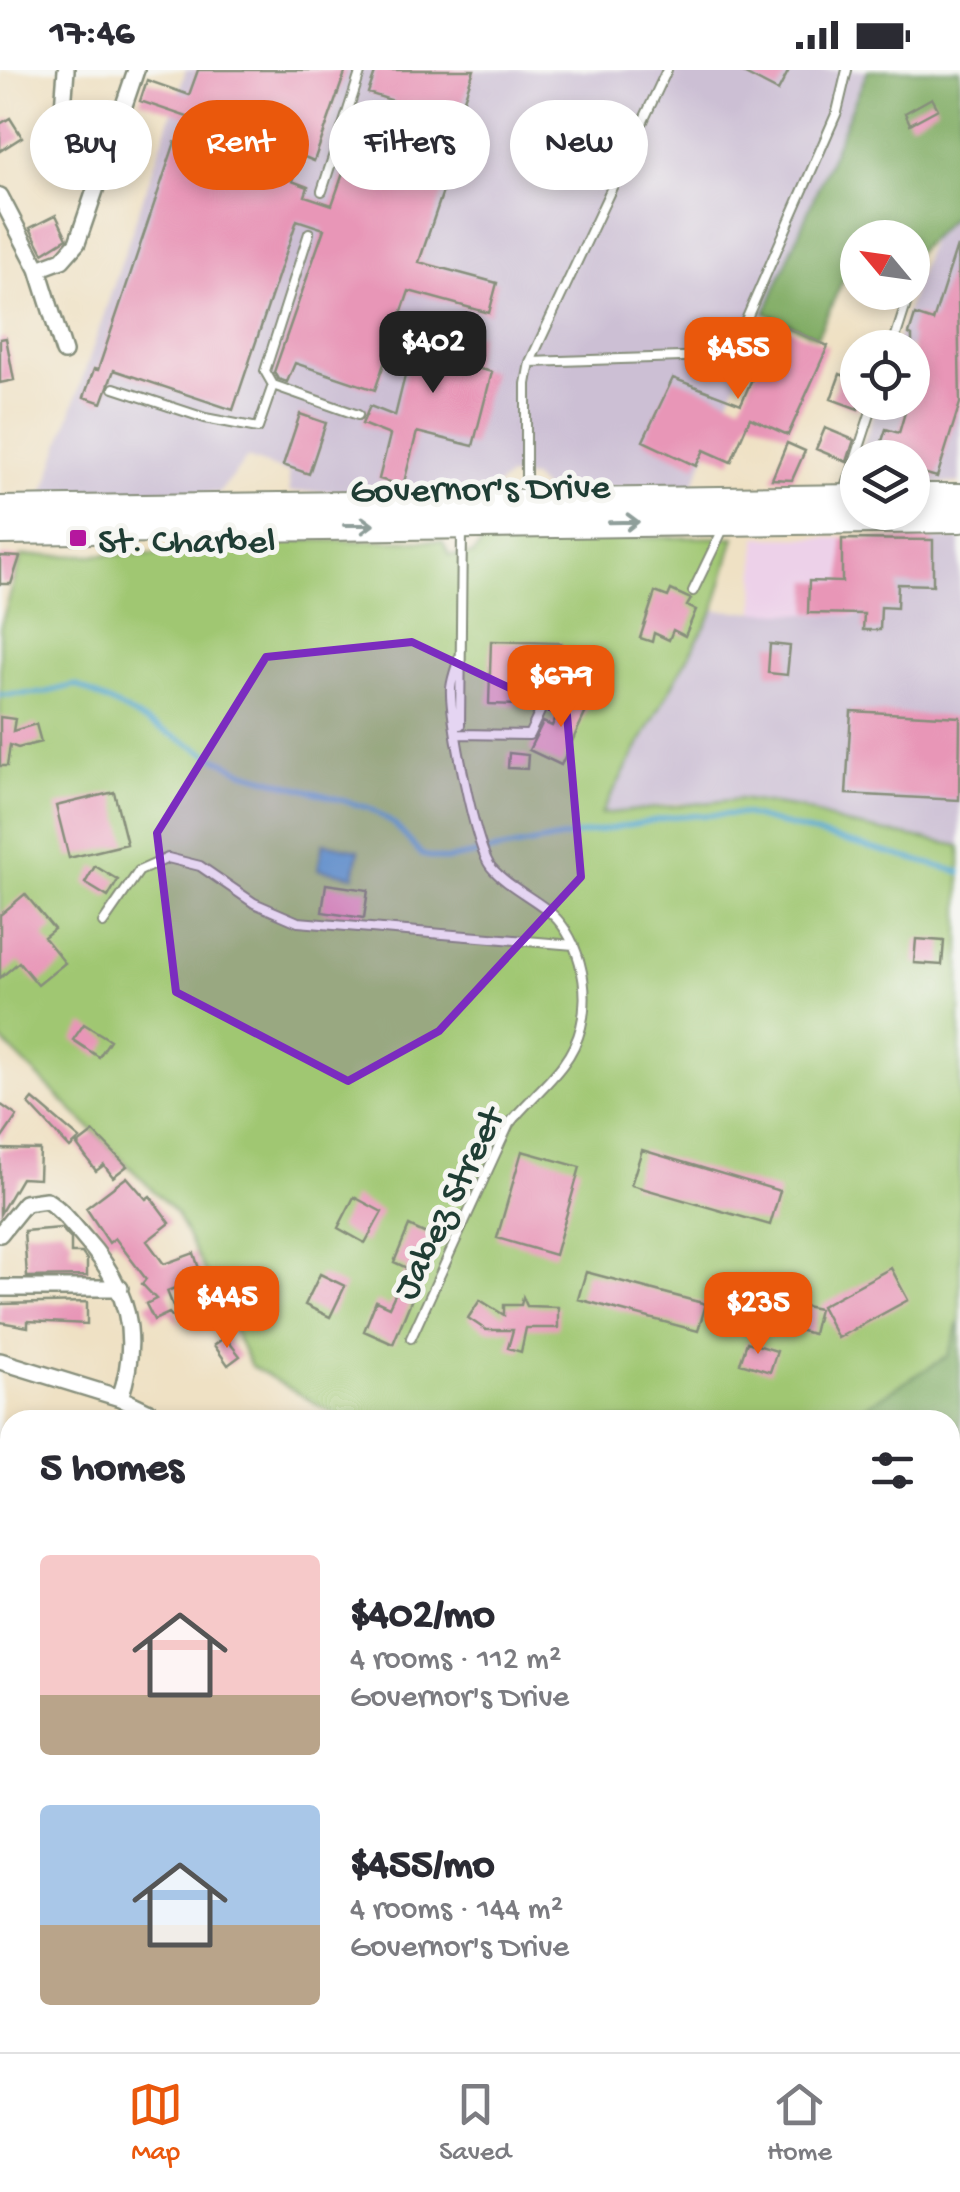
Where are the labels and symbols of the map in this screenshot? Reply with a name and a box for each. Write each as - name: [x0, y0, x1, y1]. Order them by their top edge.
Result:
- north arrow: [840, 220, 930, 310]
- pin: $402: [374, 311, 492, 396]
- pin: $455: [679, 317, 797, 402]
- street label: Governor's Drive: [350, 468, 611, 516]
- one-way arrow: [607, 513, 639, 532]
- one-way arrow: [342, 516, 375, 534]
- place label: St. Charbel: [98, 522, 276, 566]
- marker: St. Charbel: [67, 527, 89, 549]
- pin: $679: [502, 645, 620, 730]
- street label: Jabez Street: [386, 1098, 518, 1308]
- pin: $445: [168, 1266, 286, 1351]
- pin: $235: [699, 1272, 817, 1357]

